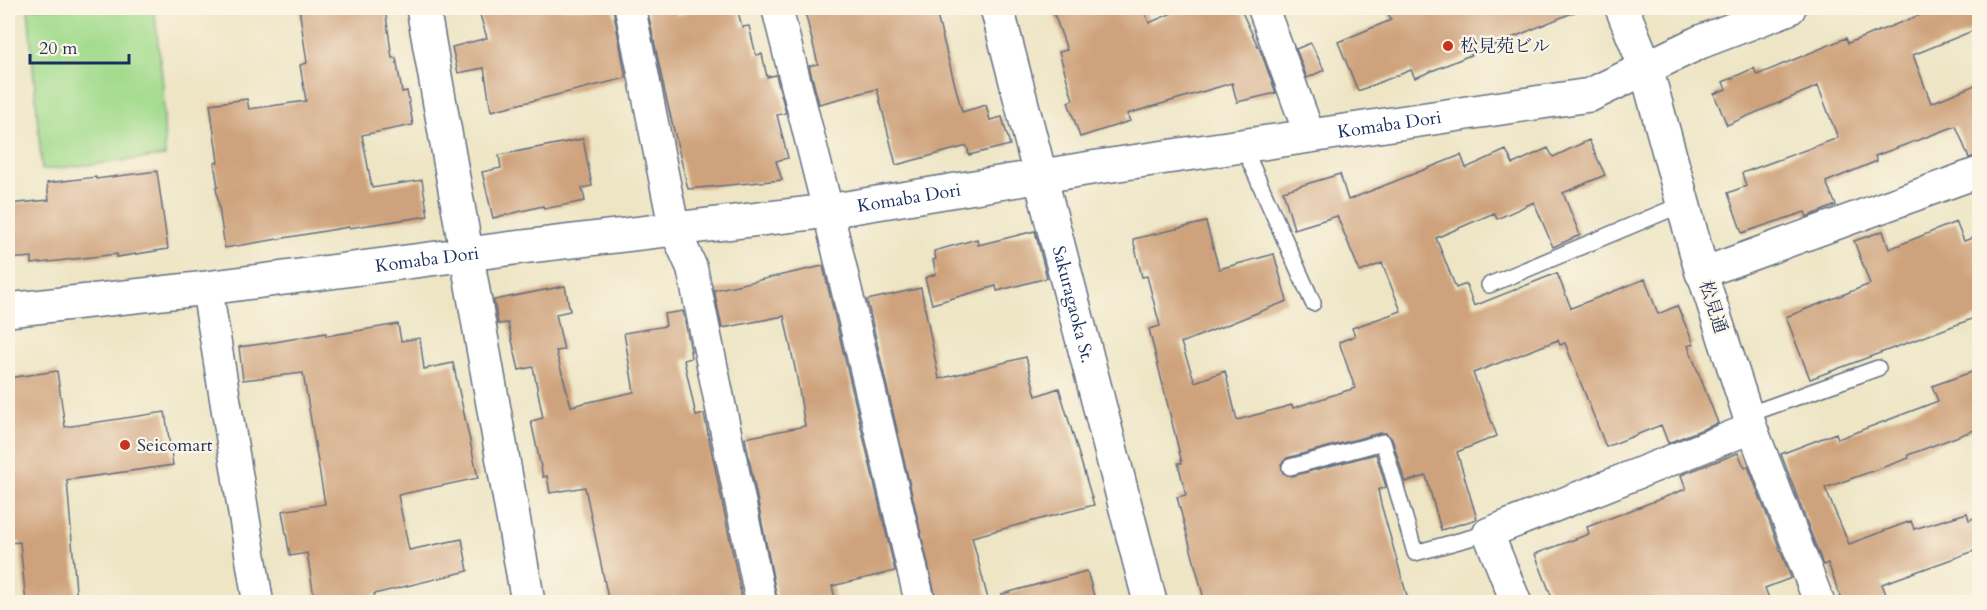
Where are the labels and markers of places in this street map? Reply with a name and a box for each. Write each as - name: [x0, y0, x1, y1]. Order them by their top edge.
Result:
- place label: 松見苑ビル: [1460, 34, 1550, 59]
- marker: 松見苑ビル: [1441, 39, 1455, 53]
- place label: Seicomart: [137, 433, 213, 458]
- marker: Seicomart: [118, 438, 132, 452]

